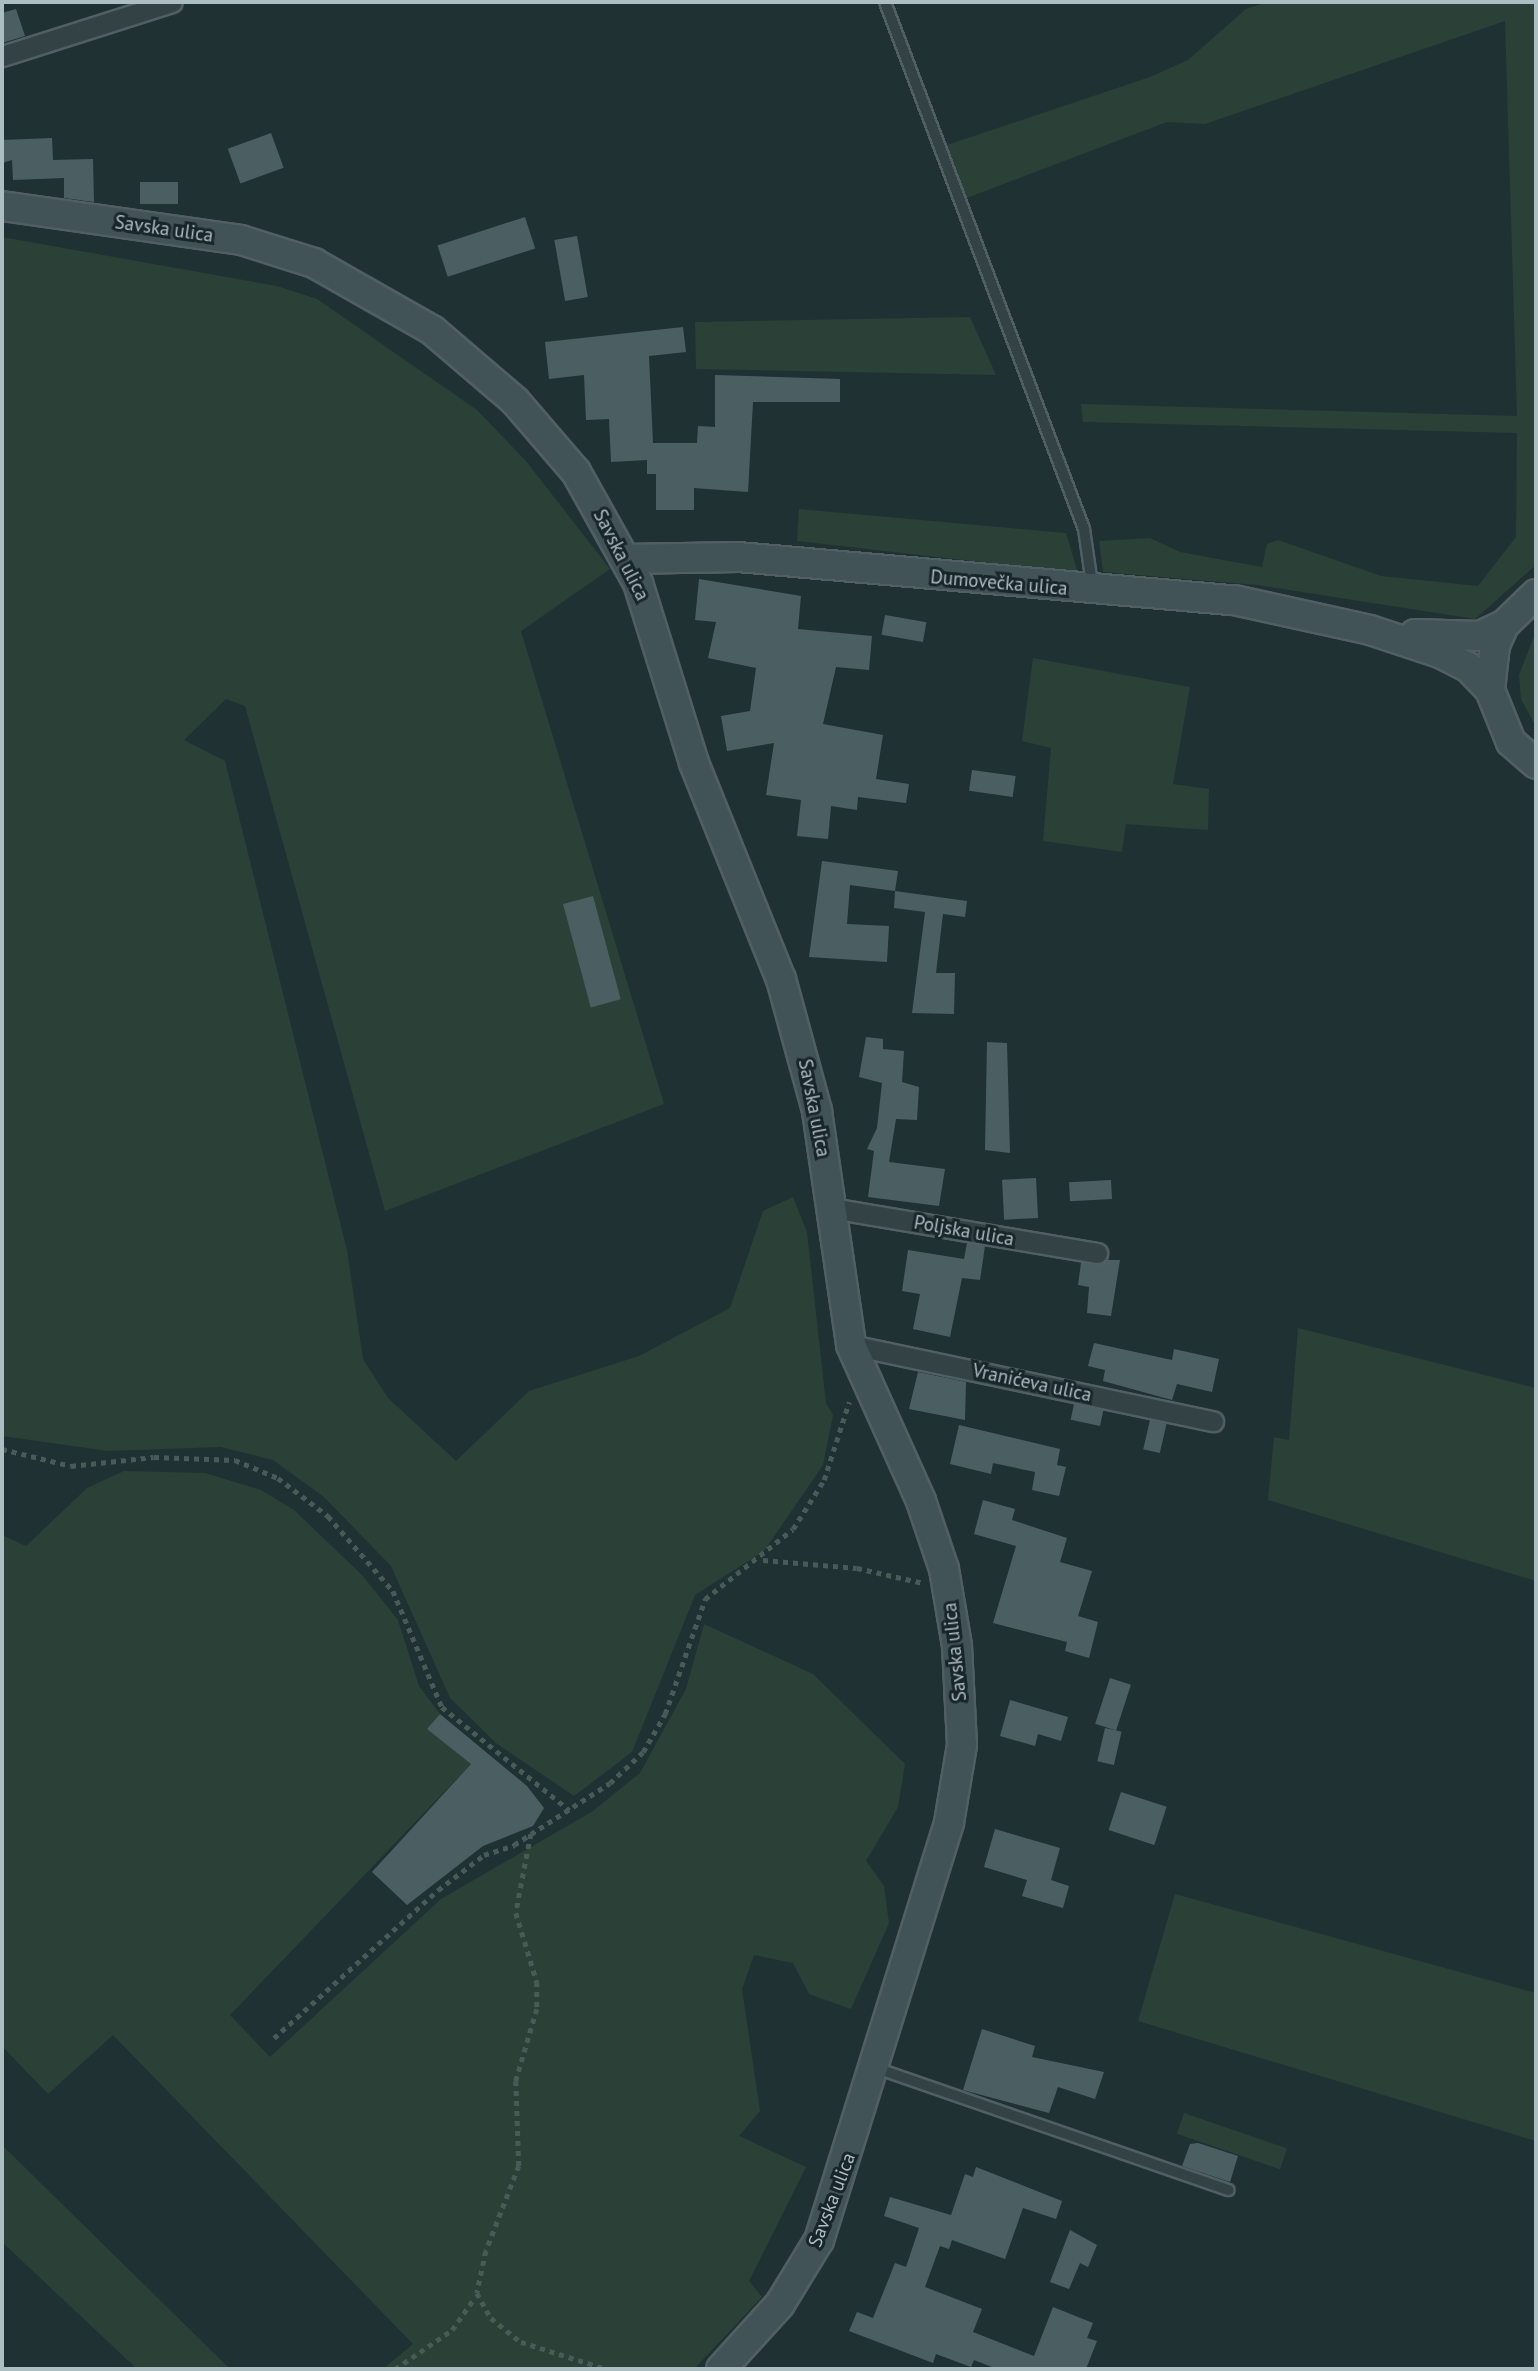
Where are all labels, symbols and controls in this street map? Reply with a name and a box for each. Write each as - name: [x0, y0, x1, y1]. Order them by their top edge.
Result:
- street label: Savska ulica: [113, 211, 215, 247]
- street label: Savska ulica: [588, 506, 654, 604]
- street label: Dumovečka ulica: [930, 566, 1068, 600]
- street label: Savska ulica: [793, 1057, 835, 1159]
- street label: Poljska ulica: [912, 1211, 1016, 1251]
- street label: Vranićeva ulica: [970, 1359, 1094, 1407]
- street label: Savska ulica: [938, 1602, 972, 1702]
- street label: Savska ulica: [804, 2150, 860, 2250]

